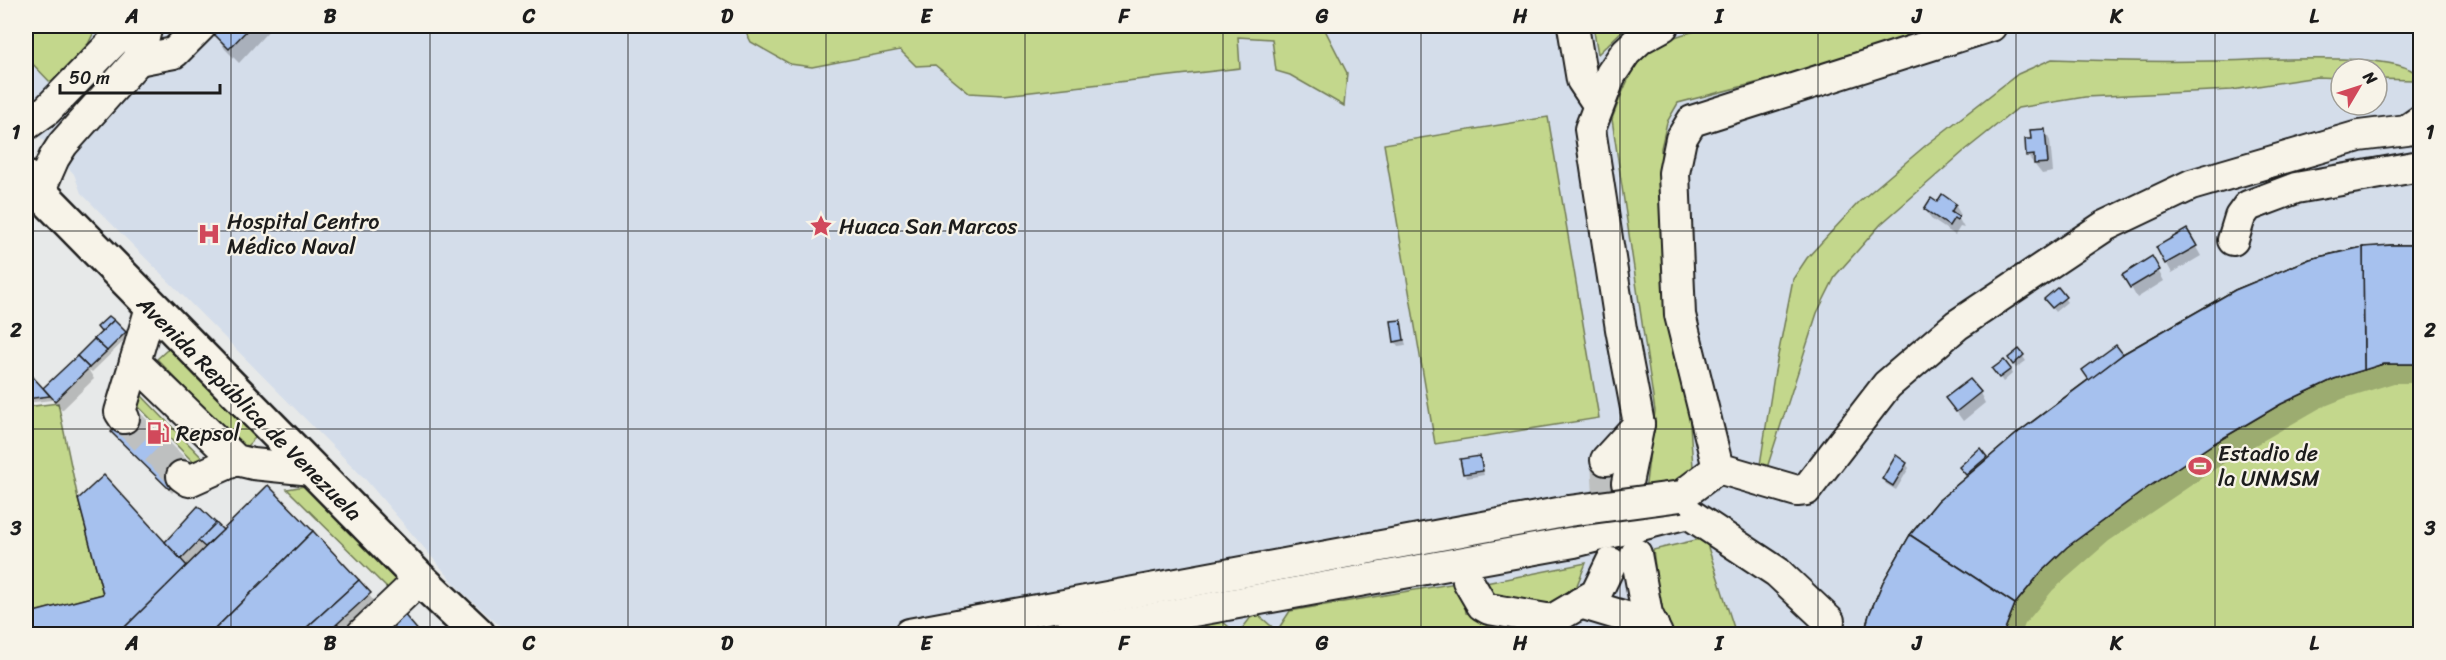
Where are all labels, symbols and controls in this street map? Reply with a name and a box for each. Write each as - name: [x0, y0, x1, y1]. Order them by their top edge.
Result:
- text: A: [124, 0, 139, 34]
- text: B: [324, 0, 337, 34]
- text: C: [522, 0, 536, 34]
- text: D: [721, 0, 734, 34]
- text: E: [920, 0, 933, 34]
- text: F: [1118, 0, 1131, 34]
- text: G: [1315, 0, 1329, 34]
- text: H: [1512, 0, 1528, 34]
- text: I: [1714, 0, 1725, 34]
- text: J: [1911, 0, 1923, 34]
- text: K: [2109, 0, 2124, 34]
- text: L: [2309, 0, 2319, 34]
- scale bar: [60, 57, 220, 95]
- north arrow: [2329, 57, 2389, 117]
- text: 50 m: [69, 62, 110, 94]
- text: N: [2355, 64, 2386, 92]
- text: 1: [12, 115, 21, 150]
- text: 1: [2426, 115, 2435, 150]
- place label: Hospital Centro Médico Naval: [227, 202, 379, 266]
- place label: Huaca San Marcos: [839, 207, 1018, 246]
- place icon: Huaca San Marcos: [808, 213, 834, 239]
- hospital icon: Hospital Centro Médico Naval: [196, 221, 222, 247]
- street label: Avenida República de Venezuela: [127, 285, 372, 531]
- text: 2: [9, 313, 22, 348]
- text: 2: [2423, 313, 2436, 348]
- place label: Repsol: [176, 414, 241, 453]
- fuel station icon: Repsol: [145, 420, 171, 446]
- place label: Estadio de la UNMSM: [2218, 434, 2319, 498]
- sports icon: Estadio de la UNMSM: [2187, 453, 2213, 479]
- text: 3: [10, 511, 22, 546]
- text: 3: [2424, 511, 2436, 546]
- text: A: [124, 626, 139, 660]
- text: B: [324, 626, 337, 660]
- text: C: [522, 626, 536, 660]
- text: D: [721, 626, 734, 660]
- text: E: [920, 626, 933, 660]
- text: F: [1118, 626, 1131, 660]
- text: G: [1315, 626, 1329, 660]
- text: H: [1512, 626, 1528, 660]
- text: I: [1714, 626, 1725, 660]
- text: J: [1911, 626, 1923, 660]
- text: K: [2109, 626, 2124, 660]
- text: L: [2309, 626, 2319, 660]

